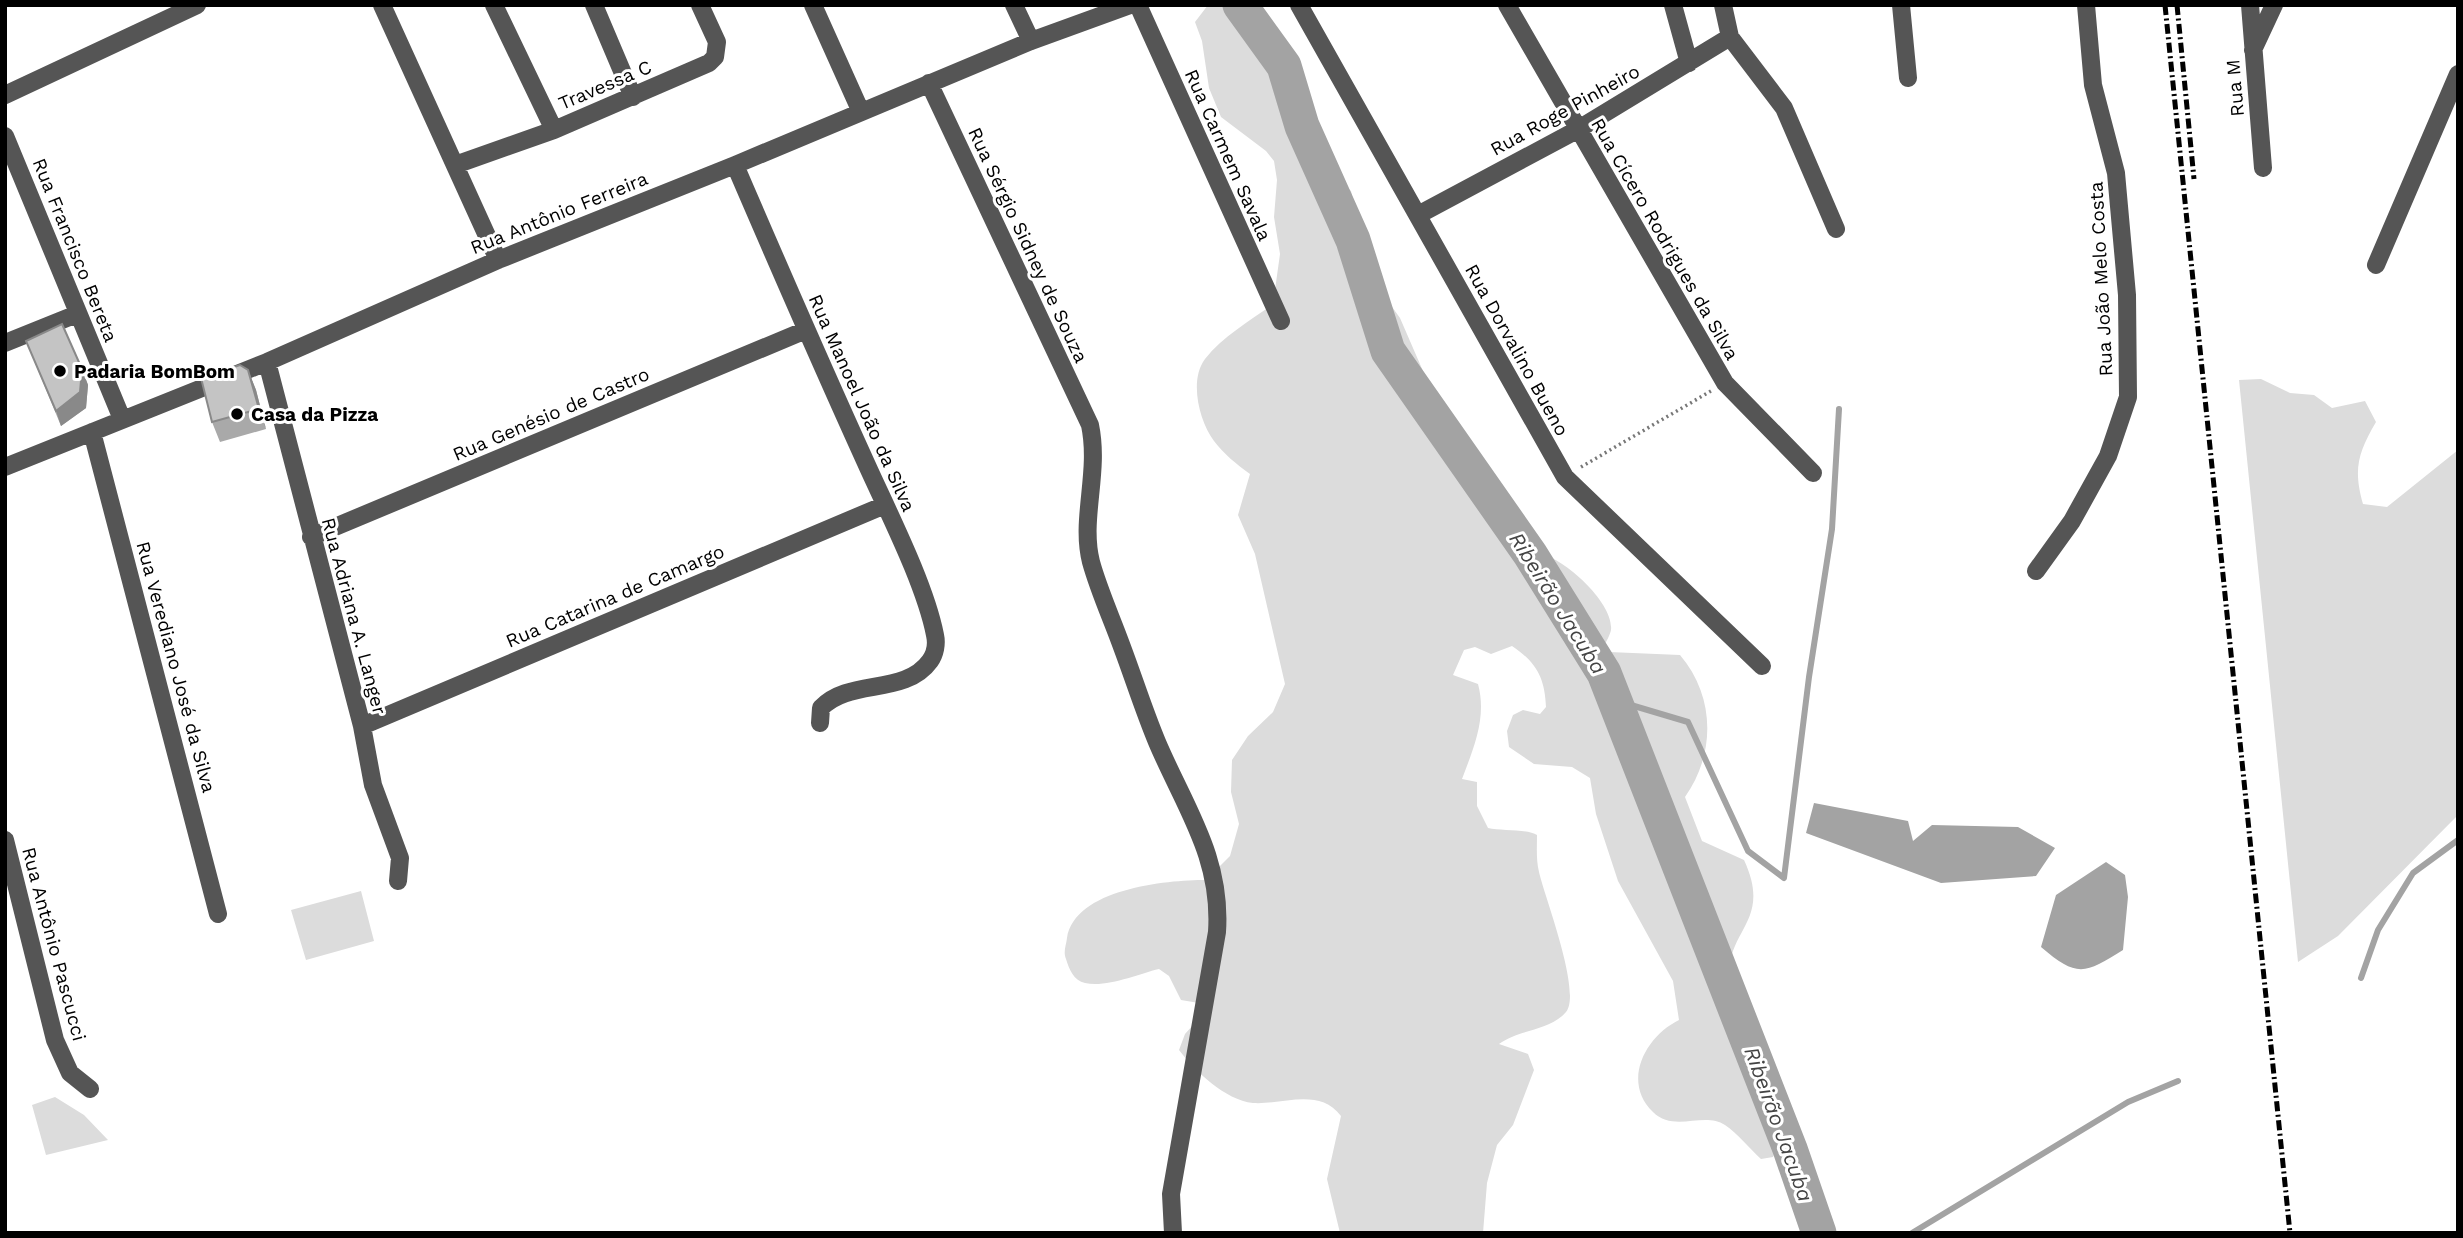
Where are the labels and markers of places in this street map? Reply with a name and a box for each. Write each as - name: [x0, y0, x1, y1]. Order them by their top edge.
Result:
- place label: Padaria BomBom: [74, 360, 235, 383]
- marker: Padaria BomBom: [52, 363, 68, 379]
- place label: Casa da Pizza: [251, 403, 378, 426]
- marker: Casa da Pizza: [229, 406, 245, 422]

